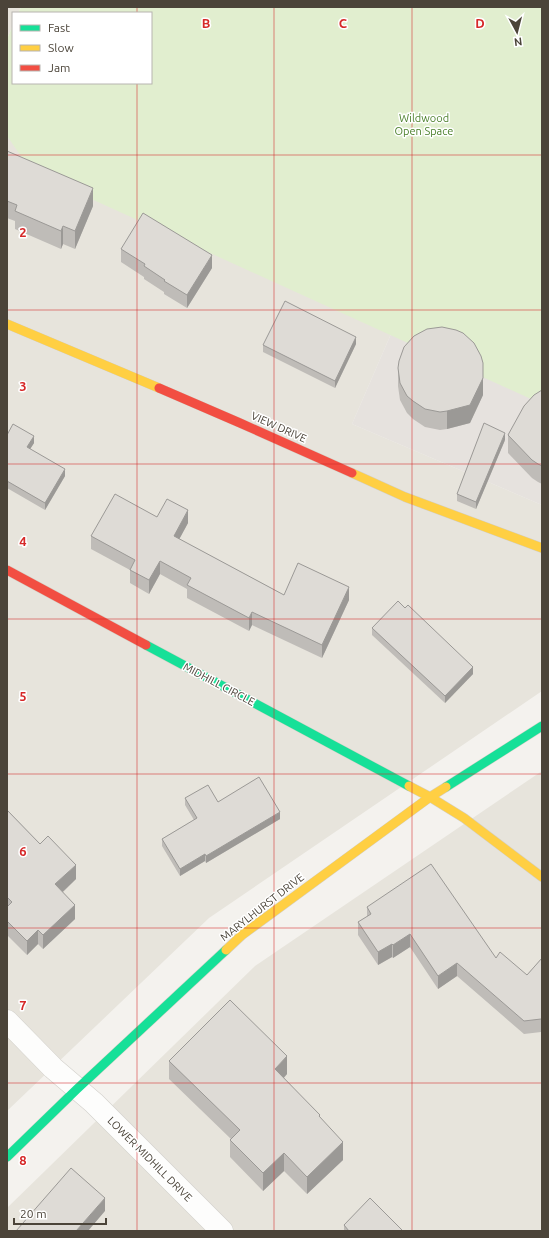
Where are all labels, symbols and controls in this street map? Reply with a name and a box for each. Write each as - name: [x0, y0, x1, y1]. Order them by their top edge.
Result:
- legend: [12, 12, 152, 84]
- north arrow: [497, 12, 537, 52]
- text: B: [202, 16, 211, 30]
- text: C: [339, 16, 348, 30]
- text: D: [475, 16, 485, 30]
- text: Fast: [48, 21, 70, 34]
- text: N: [513, 35, 523, 48]
- text: Slow: [48, 41, 74, 54]
- text: Jam: [48, 61, 70, 74]
- park label: Wildwood Open Space: [395, 112, 453, 137]
- text: 2: [19, 225, 27, 239]
- text: 3: [19, 379, 27, 393]
- street label: VIEW DRIVE: [249, 409, 309, 445]
- text: 4: [19, 534, 27, 548]
- street label: MIDHILL CIRCLE: [181, 660, 257, 708]
- text: 5: [19, 689, 27, 703]
- text: 6: [19, 844, 27, 858]
- street label: MARYLHURST DRIVE: [218, 871, 306, 943]
- text: 7: [19, 998, 27, 1012]
- street label: LOWER MIDHILL DRIVE: [105, 1114, 195, 1204]
- text: 8: [19, 1153, 27, 1167]
- scale bar: [14, 1200, 106, 1226]
- text: 20 m: [20, 1207, 47, 1220]

